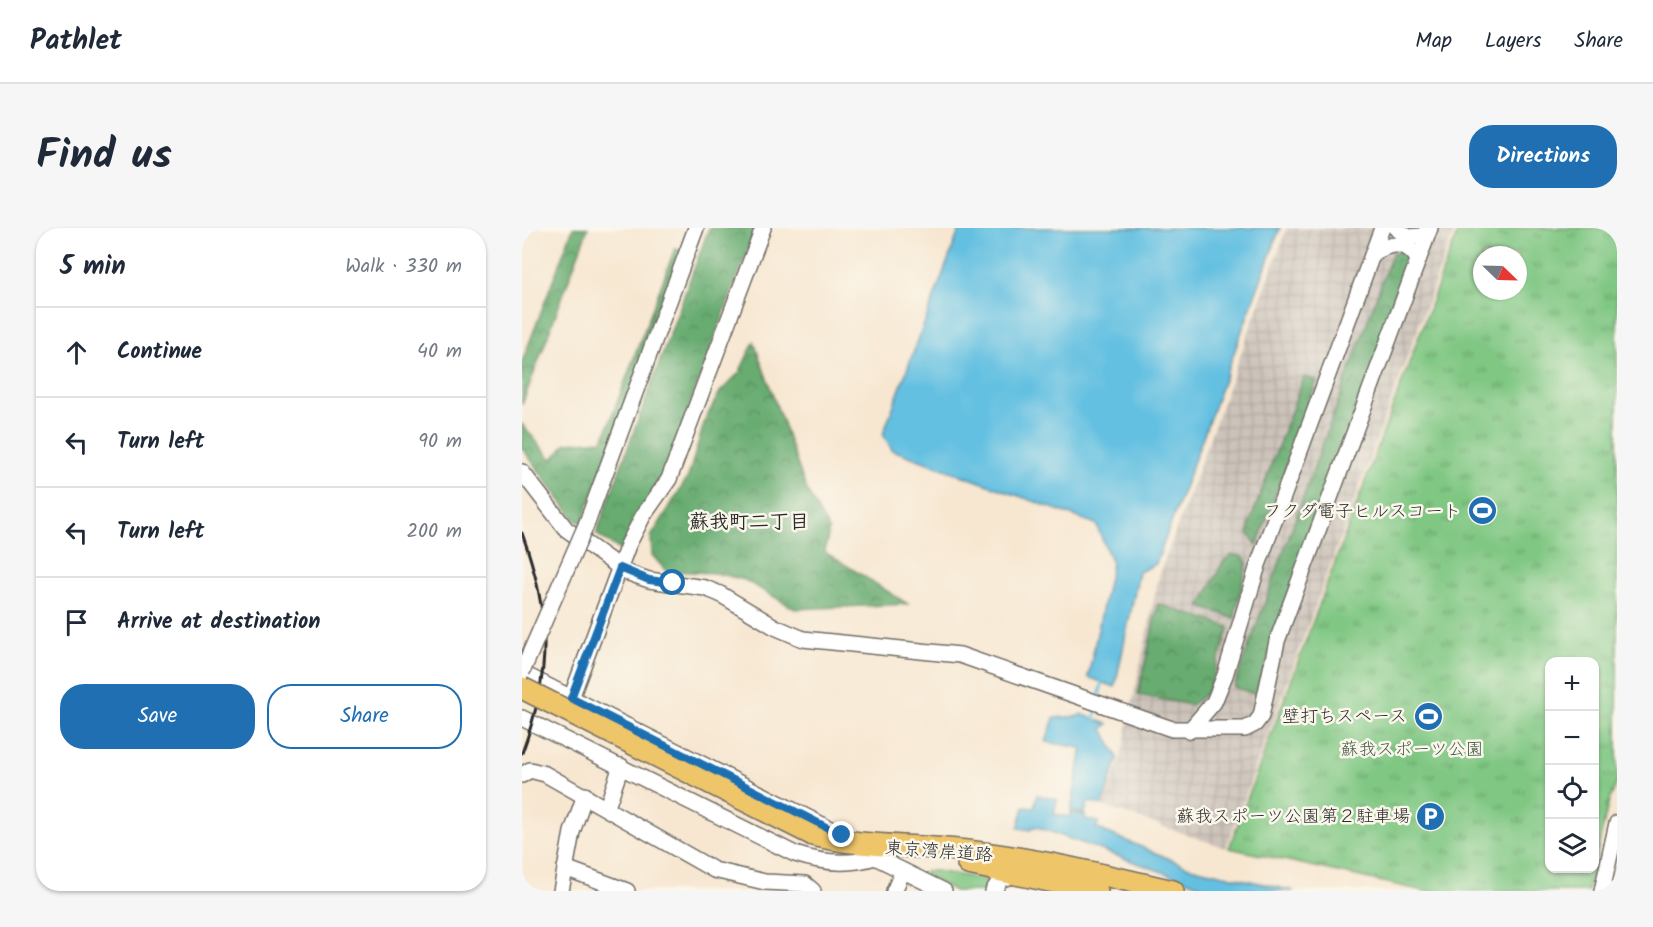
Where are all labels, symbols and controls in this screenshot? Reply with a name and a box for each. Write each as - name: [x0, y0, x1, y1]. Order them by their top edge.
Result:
- text: Pathlet: [30, 19, 122, 64]
- text: Map: [1415, 25, 1452, 58]
- text: Layers: [1485, 25, 1541, 58]
- text: Share: [1574, 25, 1623, 58]
- text: Find us: [36, 123, 172, 190]
- button: Directions: [1469, 125, 1617, 188]
- text: 5 min: [60, 246, 126, 288]
- north arrow: [1473, 246, 1527, 300]
- text: Walk · 330 m: [345, 251, 462, 283]
- text: Continue: [117, 335, 202, 370]
- icon: ahead: [60, 336, 93, 369]
- text: 40 m: [417, 336, 462, 368]
- text: Turn left: [117, 425, 204, 460]
- icon: left: [60, 426, 93, 459]
- text: 90 m: [418, 426, 462, 458]
- sports icon: フクダ電子ヒルスコート: [1466, 495, 1498, 527]
- place label: フクダ電子ヒルスコート: [1264, 498, 1461, 527]
- district label: 蘇我町二丁目: [689, 507, 809, 539]
- text: Turn left: [117, 515, 204, 550]
- icon: left: [60, 516, 93, 549]
- text: 200 m: [406, 516, 462, 548]
- route start: [659, 569, 685, 595]
- text: Arrive at destination: [117, 605, 320, 640]
- icon: arrive: [60, 606, 93, 639]
- map controls: [1545, 657, 1599, 873]
- button: +: [1545, 657, 1599, 711]
- button: Save: [60, 684, 255, 749]
- button: Share: [267, 684, 462, 749]
- sports icon: 壁打ちスペース: [1412, 700, 1444, 732]
- place label: 壁打ちスペース: [1282, 703, 1407, 732]
- button: −: [1545, 711, 1599, 765]
- park label: 蘇我スポーツ公園: [1340, 736, 1484, 765]
- button: locate: [1545, 765, 1599, 819]
- parking icon: 蘇我スポーツ公園第２駐車場: [1415, 800, 1447, 832]
- place label: 蘇我スポーツ公園第２駐車場: [1176, 803, 1410, 832]
- button: layers: [1545, 819, 1599, 873]
- route end: [828, 821, 854, 847]
- street label: 東京湾岸道路: [884, 834, 994, 871]

